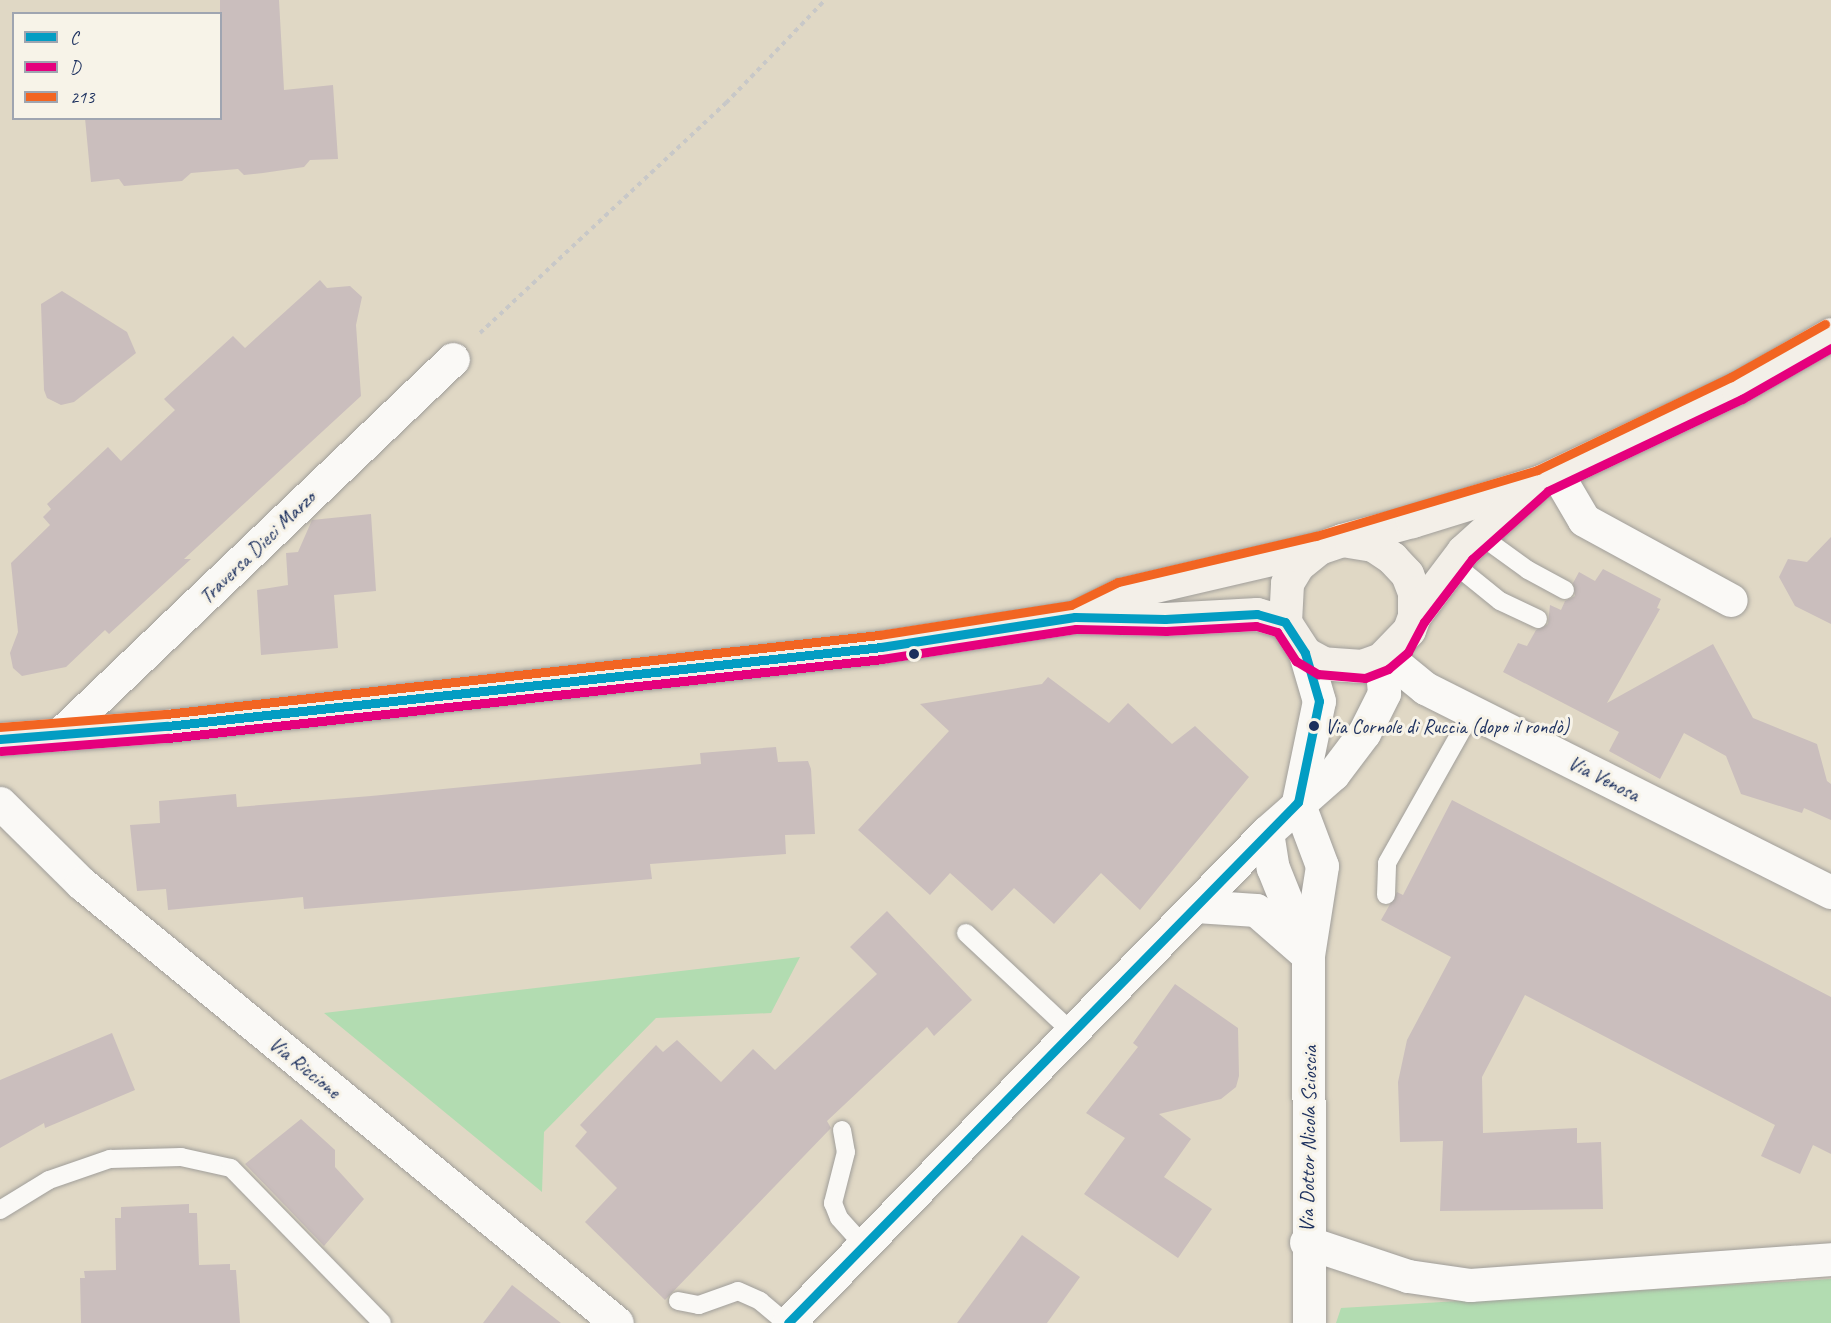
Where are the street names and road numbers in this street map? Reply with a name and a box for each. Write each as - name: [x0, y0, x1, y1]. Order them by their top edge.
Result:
- street label: Traversa Dieci Marzo: [193, 485, 321, 609]
- street label: Via Venosa: [1564, 749, 1644, 807]
- street label: Via Riccione: [264, 1030, 346, 1104]
- street label: Via Dottor Nicola Scioscia: [1294, 1045, 1322, 1233]

